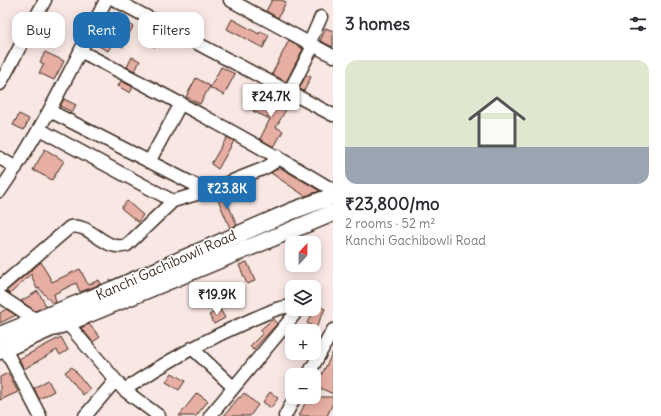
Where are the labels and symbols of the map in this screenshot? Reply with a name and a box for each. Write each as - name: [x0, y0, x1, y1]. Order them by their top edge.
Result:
- pin: ₹24.7K: [238, 84, 304, 118]
- pin: ₹23.8K: [194, 176, 260, 210]
- street label: Kanchi Gachibowli Road: [93, 226, 239, 304]
- north arrow: [285, 236, 321, 272]
- pin: ₹19.9K: [184, 282, 250, 316]

